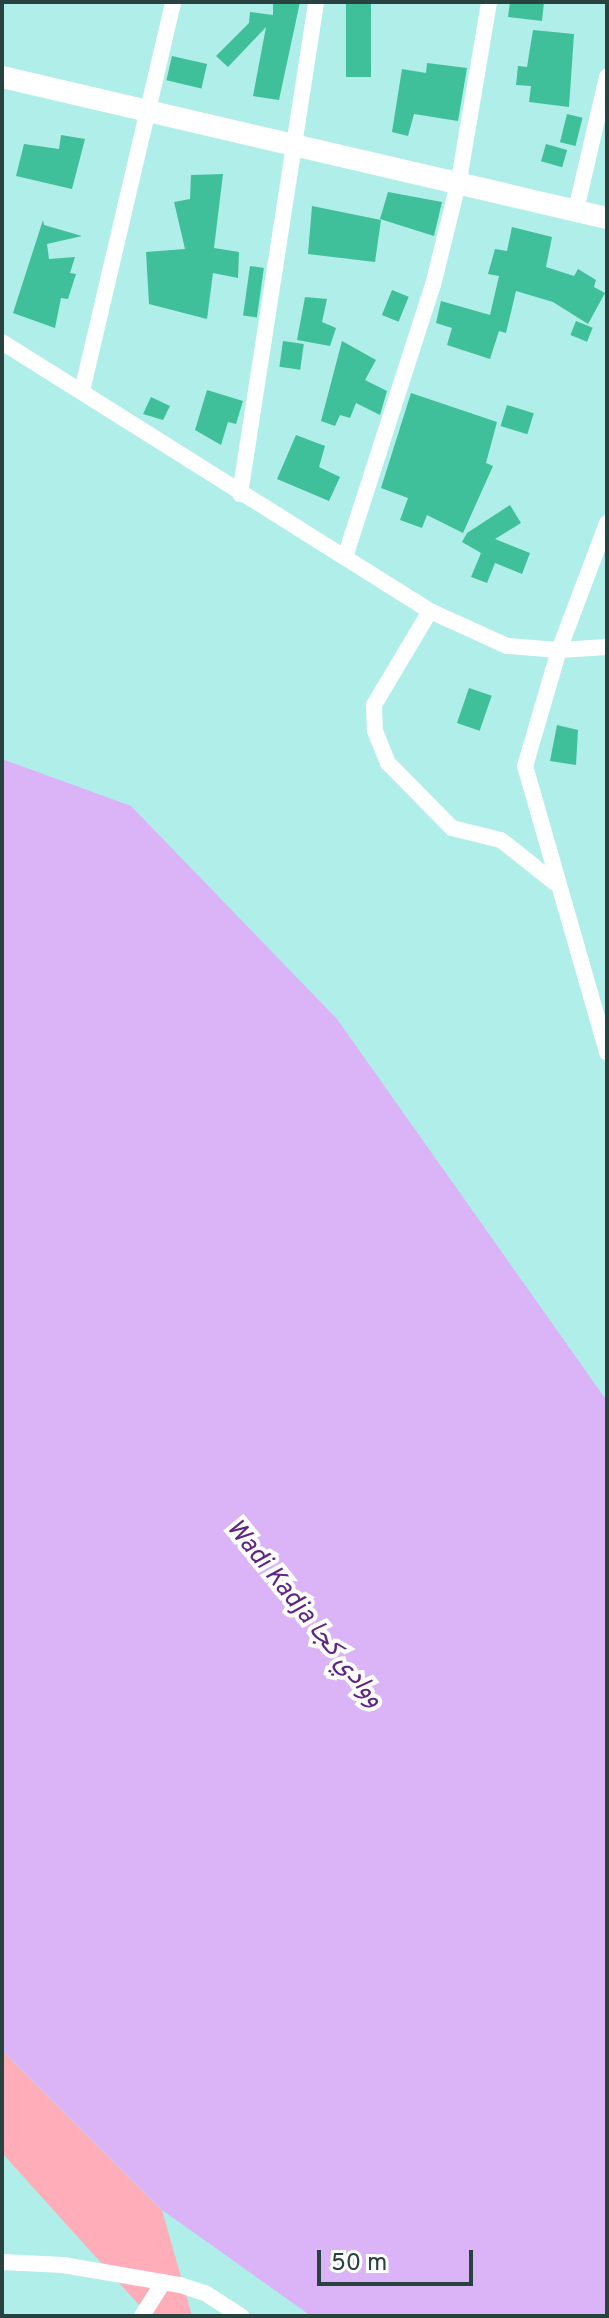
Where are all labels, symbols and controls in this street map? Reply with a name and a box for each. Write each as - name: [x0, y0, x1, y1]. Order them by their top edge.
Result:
- water label: Wadi Kadja ووادي كجا: [219, 1514, 389, 1714]
- scale bar: [321, 2234, 477, 2284]
- text: 50 m: [331, 2249, 387, 2279]

